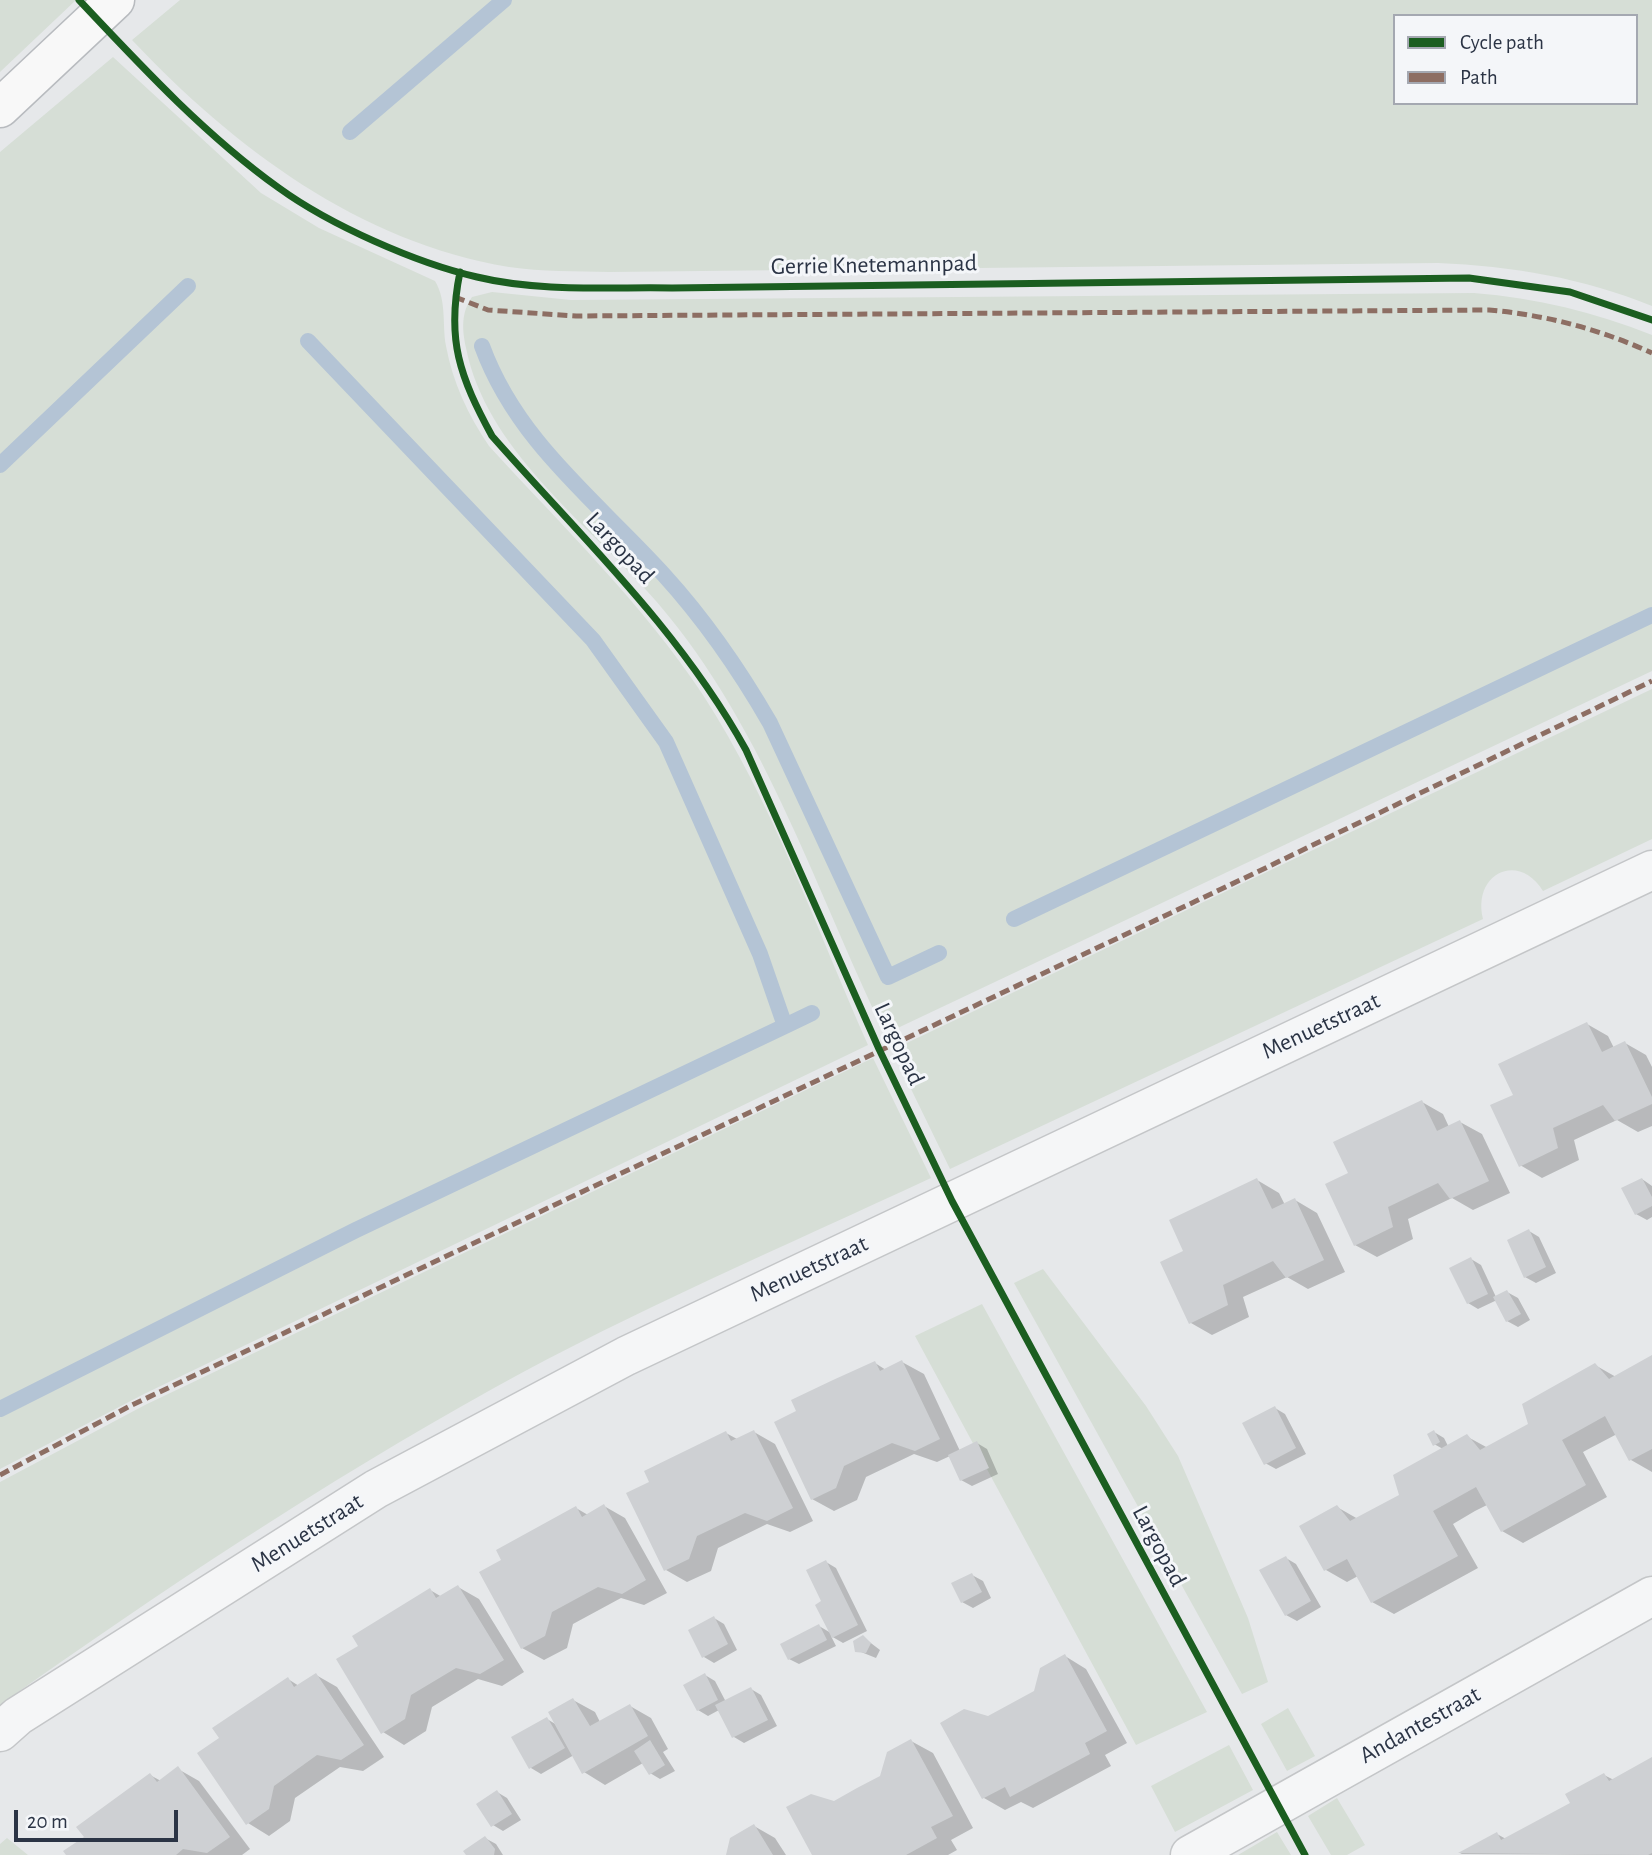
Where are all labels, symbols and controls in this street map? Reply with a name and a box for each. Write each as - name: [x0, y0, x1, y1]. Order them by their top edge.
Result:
- legend: [1393, 14, 1638, 105]
- text: Cycle path: [1460, 32, 1544, 53]
- text: Path: [1460, 67, 1498, 88]
- street label: Gerrie Knetemannpad: [771, 249, 977, 281]
- street label: Largopad: [580, 506, 660, 590]
- street label: Menuetstraat: [1257, 986, 1385, 1066]
- street label: Largopad: [867, 998, 931, 1090]
- street label: Menuetstraat: [745, 1229, 873, 1309]
- street label: Menuetstraat: [246, 1487, 368, 1579]
- street label: Largopad: [1126, 1500, 1192, 1592]
- street label: Andantestraat: [1354, 1680, 1486, 1770]
- scale bar: [18, 1796, 182, 1840]
- text: 20 m: [27, 1811, 68, 1832]

